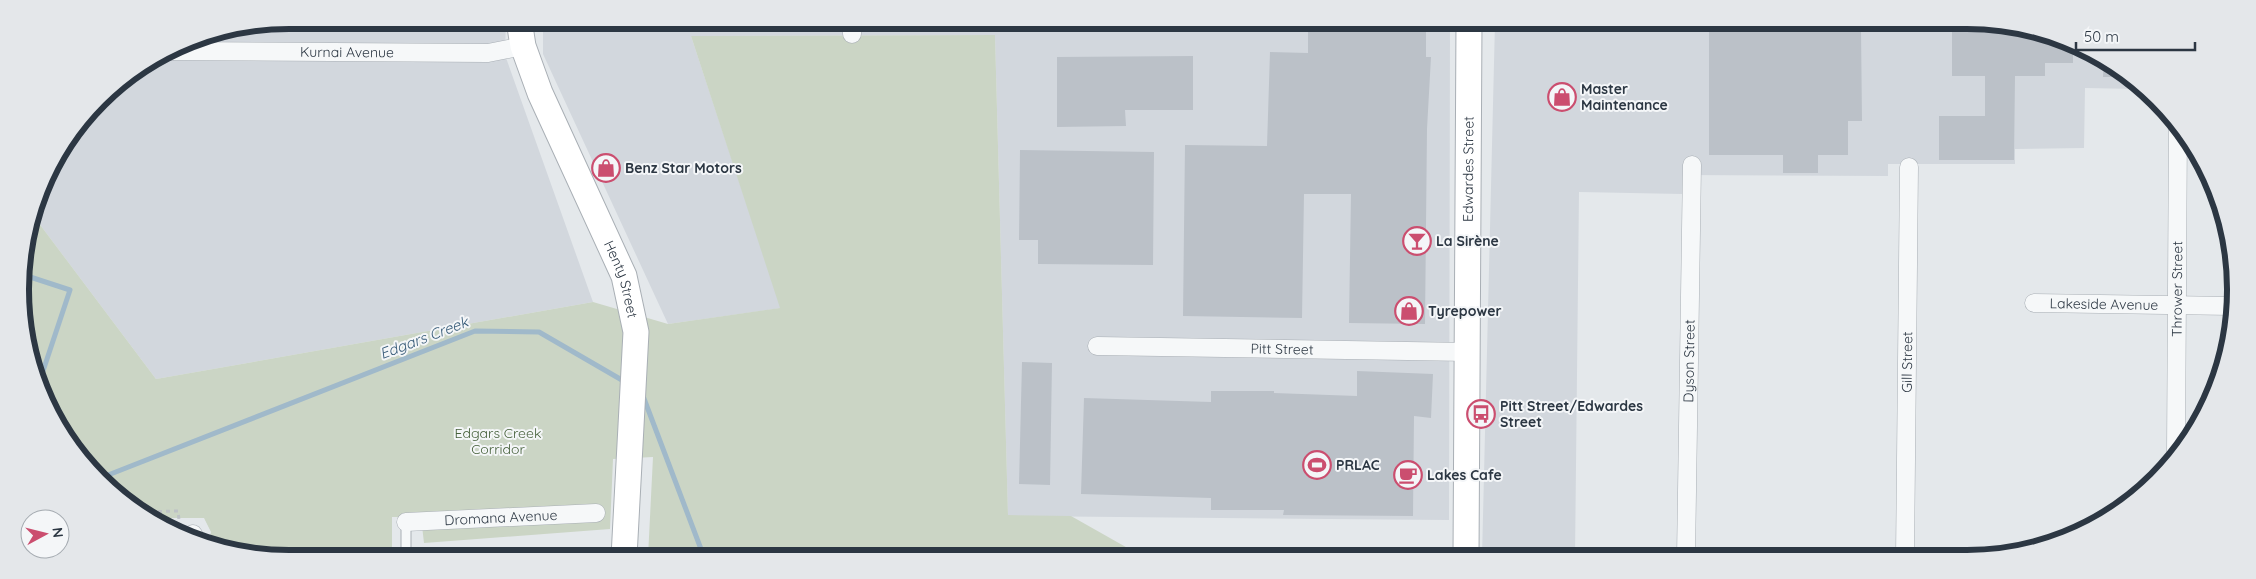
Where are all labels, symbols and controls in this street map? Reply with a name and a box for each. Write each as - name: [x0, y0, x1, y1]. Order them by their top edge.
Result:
- scale bar: [2076, 20, 2195, 52]
- text: 50 m: [2084, 27, 2119, 46]
- street label: Kurnai Avenue: [300, 43, 394, 61]
- place label: Master Maintenance: [1581, 80, 1668, 114]
- shop icon: Master Maintenance: [1547, 82, 1577, 112]
- street label: Edwardes Street: [1459, 116, 1477, 222]
- shop icon: Benz Star Motors: [591, 153, 621, 183]
- place label: Benz Star Motors: [625, 159, 742, 177]
- bar icon: La Sirène: [1402, 226, 1432, 256]
- place label: La Sirène: [1436, 232, 1499, 250]
- street label: Henty Street: [600, 238, 642, 320]
- street label: Thrower Street: [2168, 241, 2186, 337]
- street label: Lakeside Avenue: [2049, 294, 2159, 314]
- shop icon: Tyrepower: [1394, 296, 1424, 326]
- place label: Tyrepower: [1428, 302, 1502, 320]
- water label: Edgars Creek: [377, 311, 472, 363]
- street label: Dyson Street: [1679, 319, 1699, 403]
- street label: Gill Street: [1898, 331, 1916, 393]
- street label: Pitt Street: [1250, 339, 1314, 359]
- place label: Pitt Street/Edwardes Street: [1500, 397, 1643, 431]
- bus stop icon: Pitt Street/Edwardes Street: [1466, 399, 1496, 429]
- park label: Edgars Creek Corridor: [455, 424, 541, 458]
- sports icon: PRLAC: [1302, 450, 1332, 480]
- place label: PRLAC: [1336, 456, 1380, 474]
- cafe icon: Lakes Cafe: [1393, 460, 1423, 490]
- place label: Lakes Cafe: [1427, 466, 1502, 484]
- street label: Dromana Avenue: [444, 506, 558, 529]
- north arrow: [20, 509, 70, 559]
- text: N: [48, 526, 67, 539]

